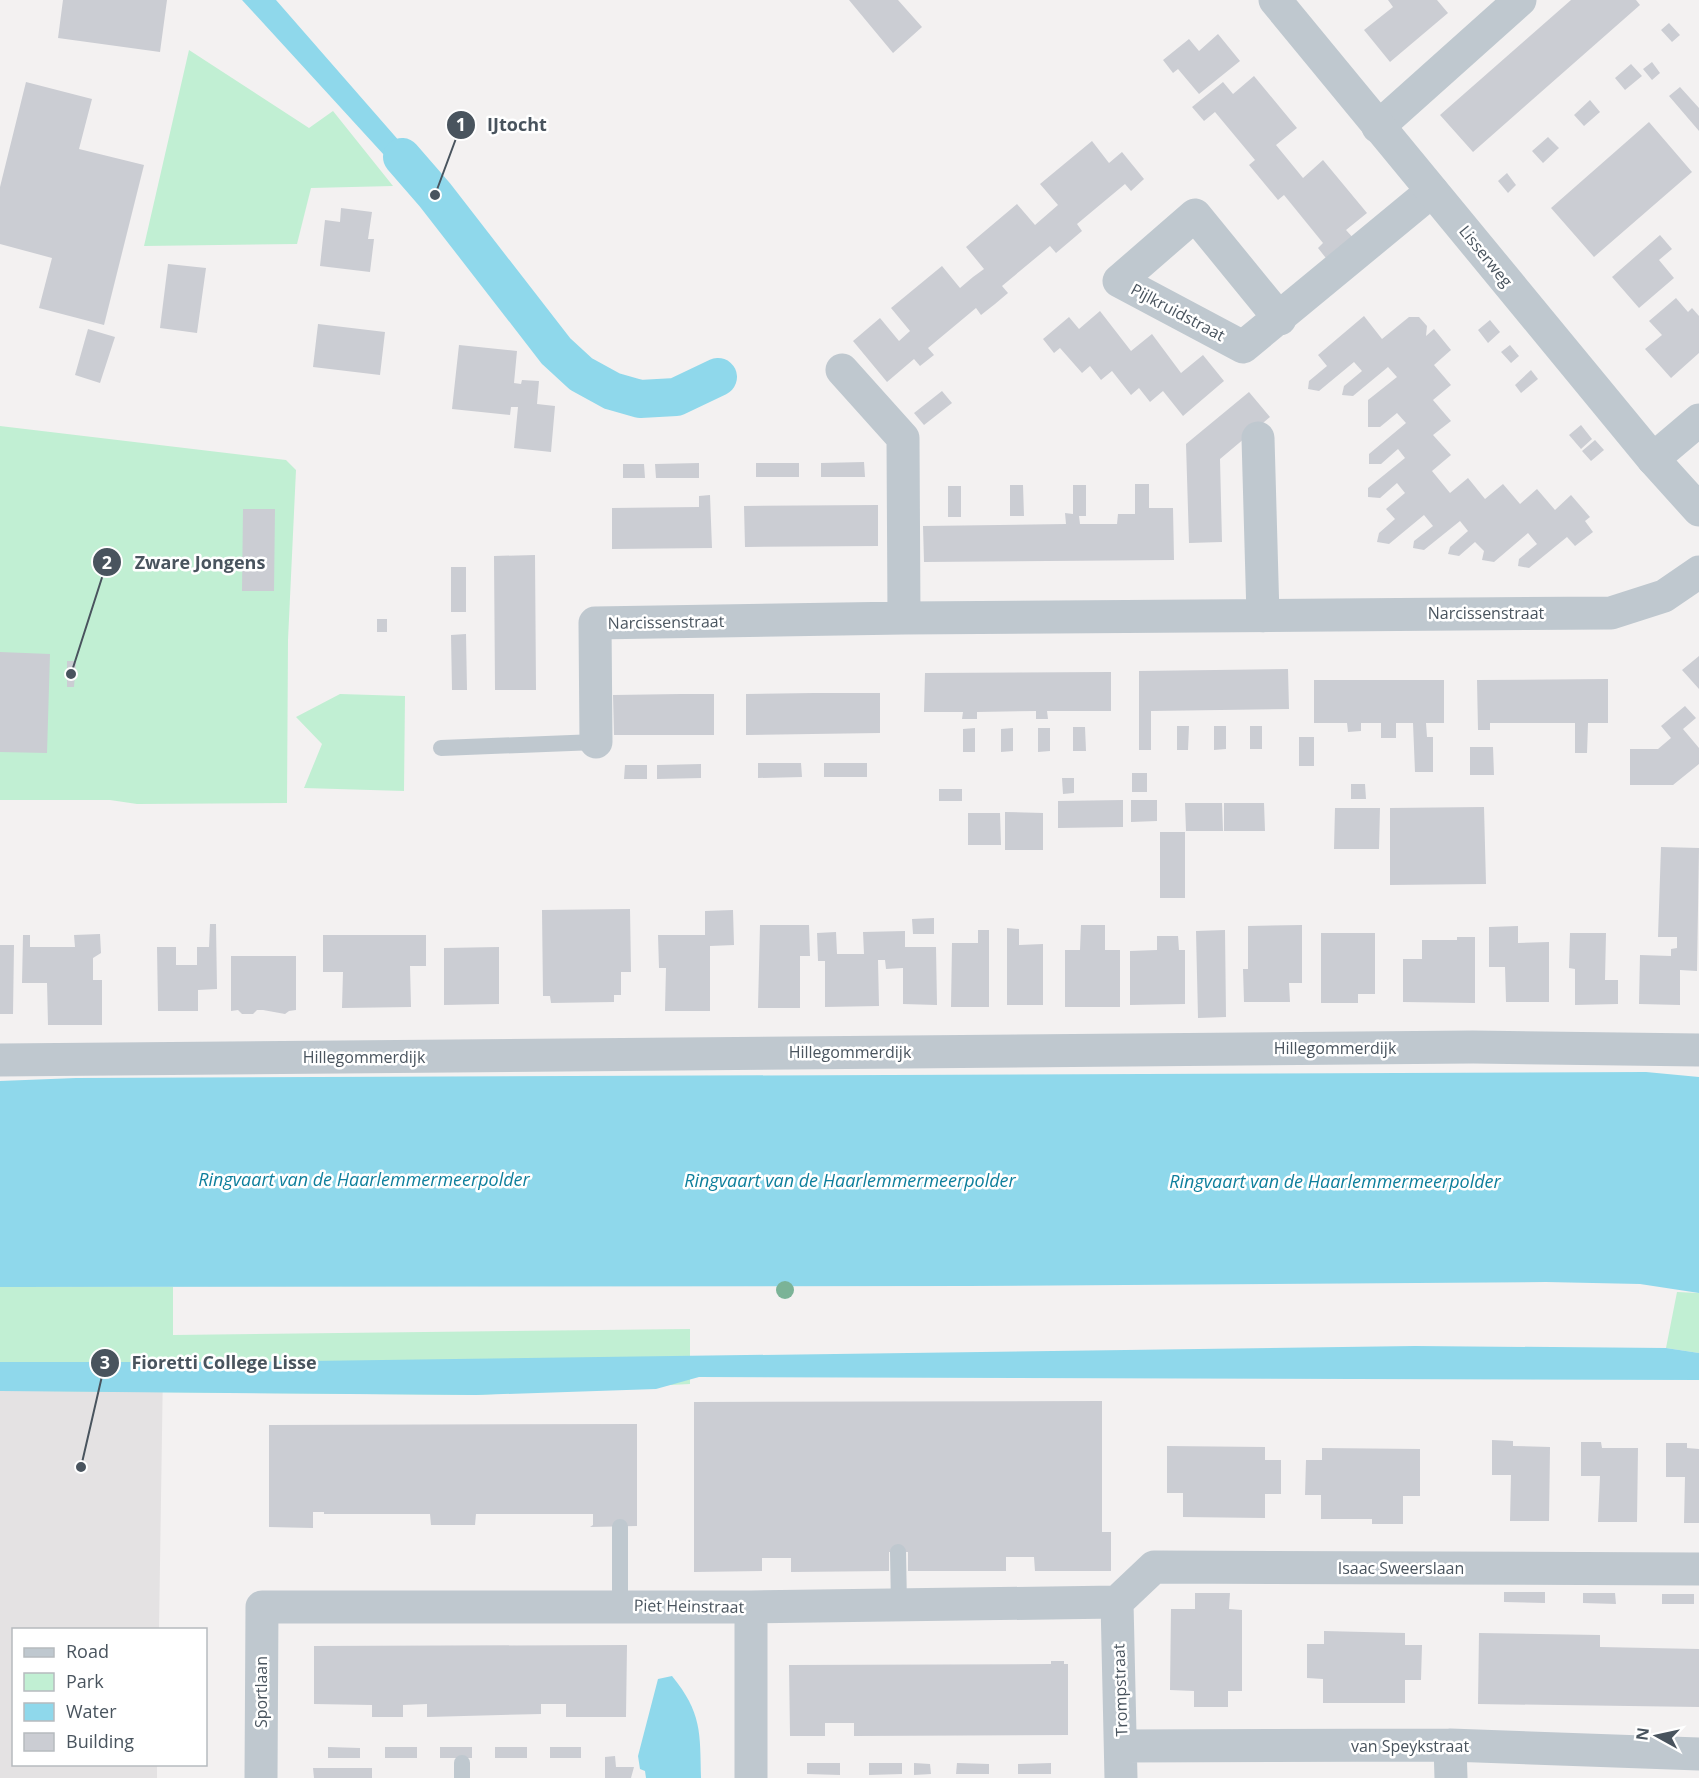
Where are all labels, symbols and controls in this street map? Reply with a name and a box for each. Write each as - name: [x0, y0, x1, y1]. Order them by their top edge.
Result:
- callout: IJtocht: [446, 107, 559, 143]
- text: 1: [456, 112, 466, 136]
- text: IJtocht: [487, 112, 547, 136]
- street label: Lisserweg: [1454, 221, 1518, 292]
- street label: Pijlkruidstraat: [1127, 278, 1229, 346]
- callout: Zware Jongens: [92, 544, 277, 580]
- text: 2: [102, 550, 112, 574]
- text: Zware Jongens: [135, 550, 265, 574]
- street label: Narcissenstraat: [1428, 602, 1545, 624]
- street label: Narcissenstraat: [608, 610, 725, 634]
- street label: Hillegommerdijk: [1274, 1037, 1397, 1059]
- street label: Hillegommerdijk: [789, 1041, 912, 1063]
- street label: Hillegommerdijk: [303, 1046, 426, 1068]
- water label: Ringvaart van de Haarlemmermeerpolder: [198, 1167, 531, 1191]
- water label: Ringvaart van de Haarlemmermeerpolder: [684, 1168, 1017, 1192]
- water label: Ringvaart van de Haarlemmermeerpolder: [1169, 1169, 1502, 1193]
- callout: Fioretti College Lisse: [90, 1345, 329, 1381]
- text: 3: [100, 1350, 110, 1374]
- text: Fioretti College Lisse: [131, 1350, 317, 1374]
- street label: Isaac Sweerslaan: [1338, 1557, 1464, 1579]
- street label: Piet Heinstraat: [634, 1594, 745, 1618]
- legend: [12, 1628, 207, 1766]
- text: Road: [66, 1639, 109, 1663]
- street label: Trompstraat: [1107, 1643, 1133, 1737]
- street label: Sportlaan: [250, 1656, 272, 1728]
- text: Park: [66, 1669, 104, 1693]
- text: Water: [66, 1699, 117, 1723]
- north arrow: [1627, 1706, 1687, 1766]
- text: N: [1630, 1726, 1654, 1742]
- text: Building: [66, 1729, 134, 1753]
- street label: van Speykstraat: [1351, 1735, 1469, 1757]

